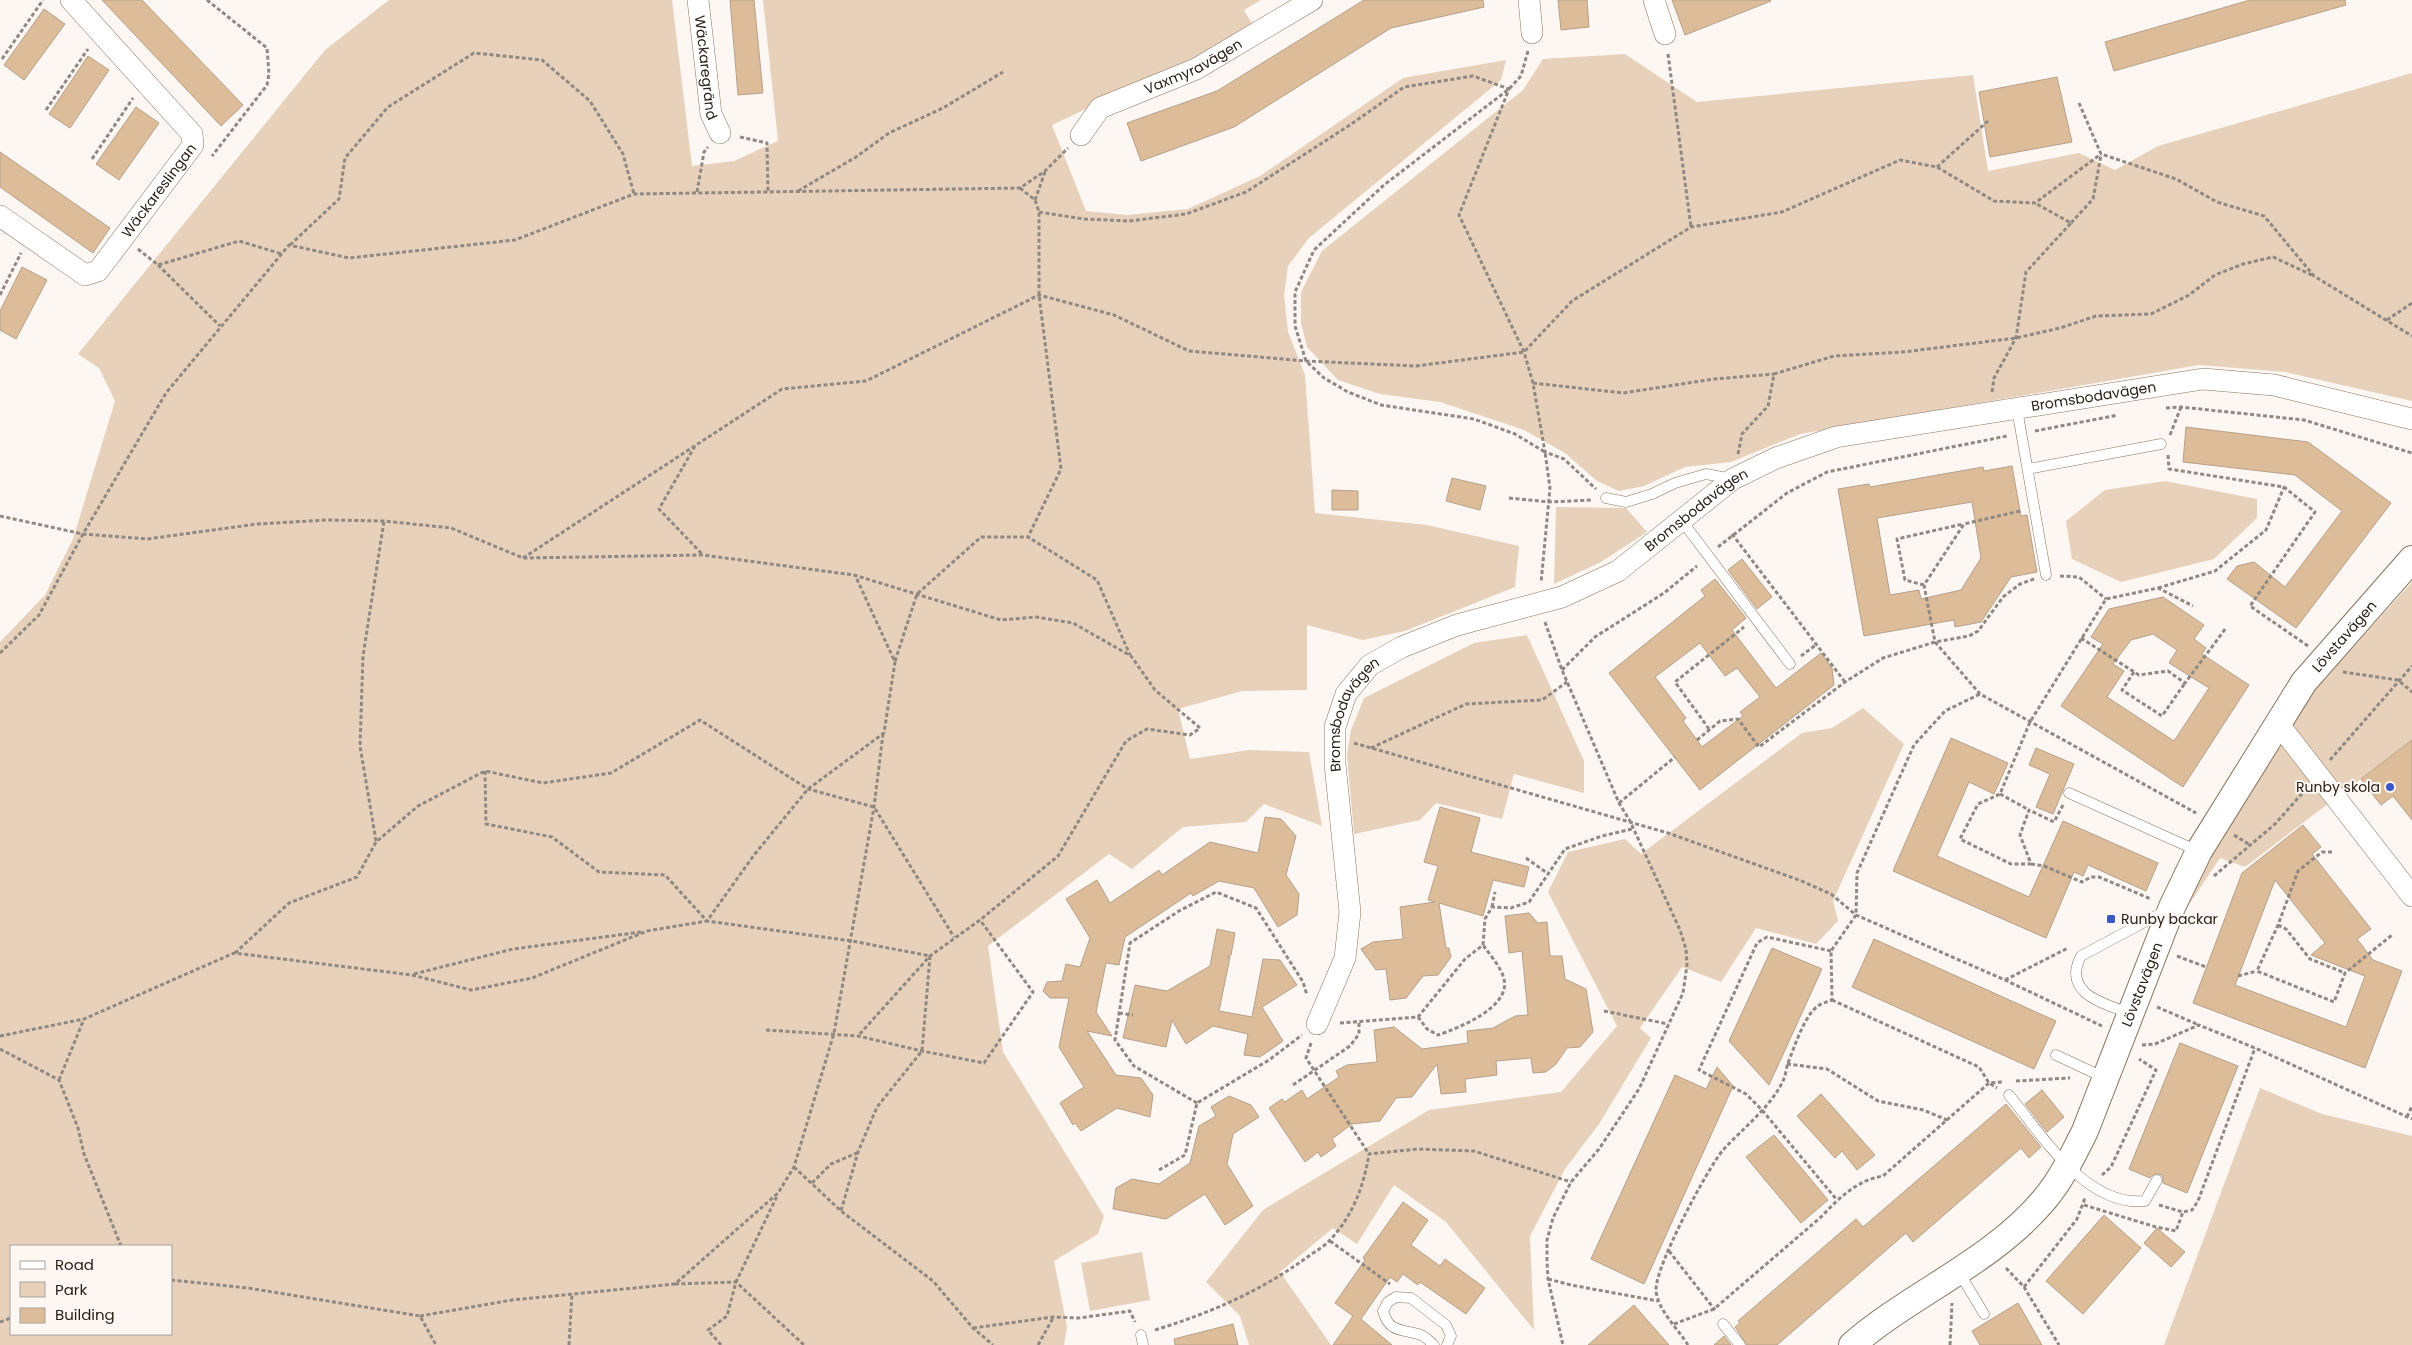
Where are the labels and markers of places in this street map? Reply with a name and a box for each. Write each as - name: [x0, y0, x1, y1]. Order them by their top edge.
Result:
- place label: Runby skola: [2296, 777, 2380, 797]
- marker: Runby skola: [2384, 781, 2396, 793]
- place label: Runby backar: [2121, 909, 2218, 929]
- marker: Runby backar: [2105, 913, 2117, 925]

